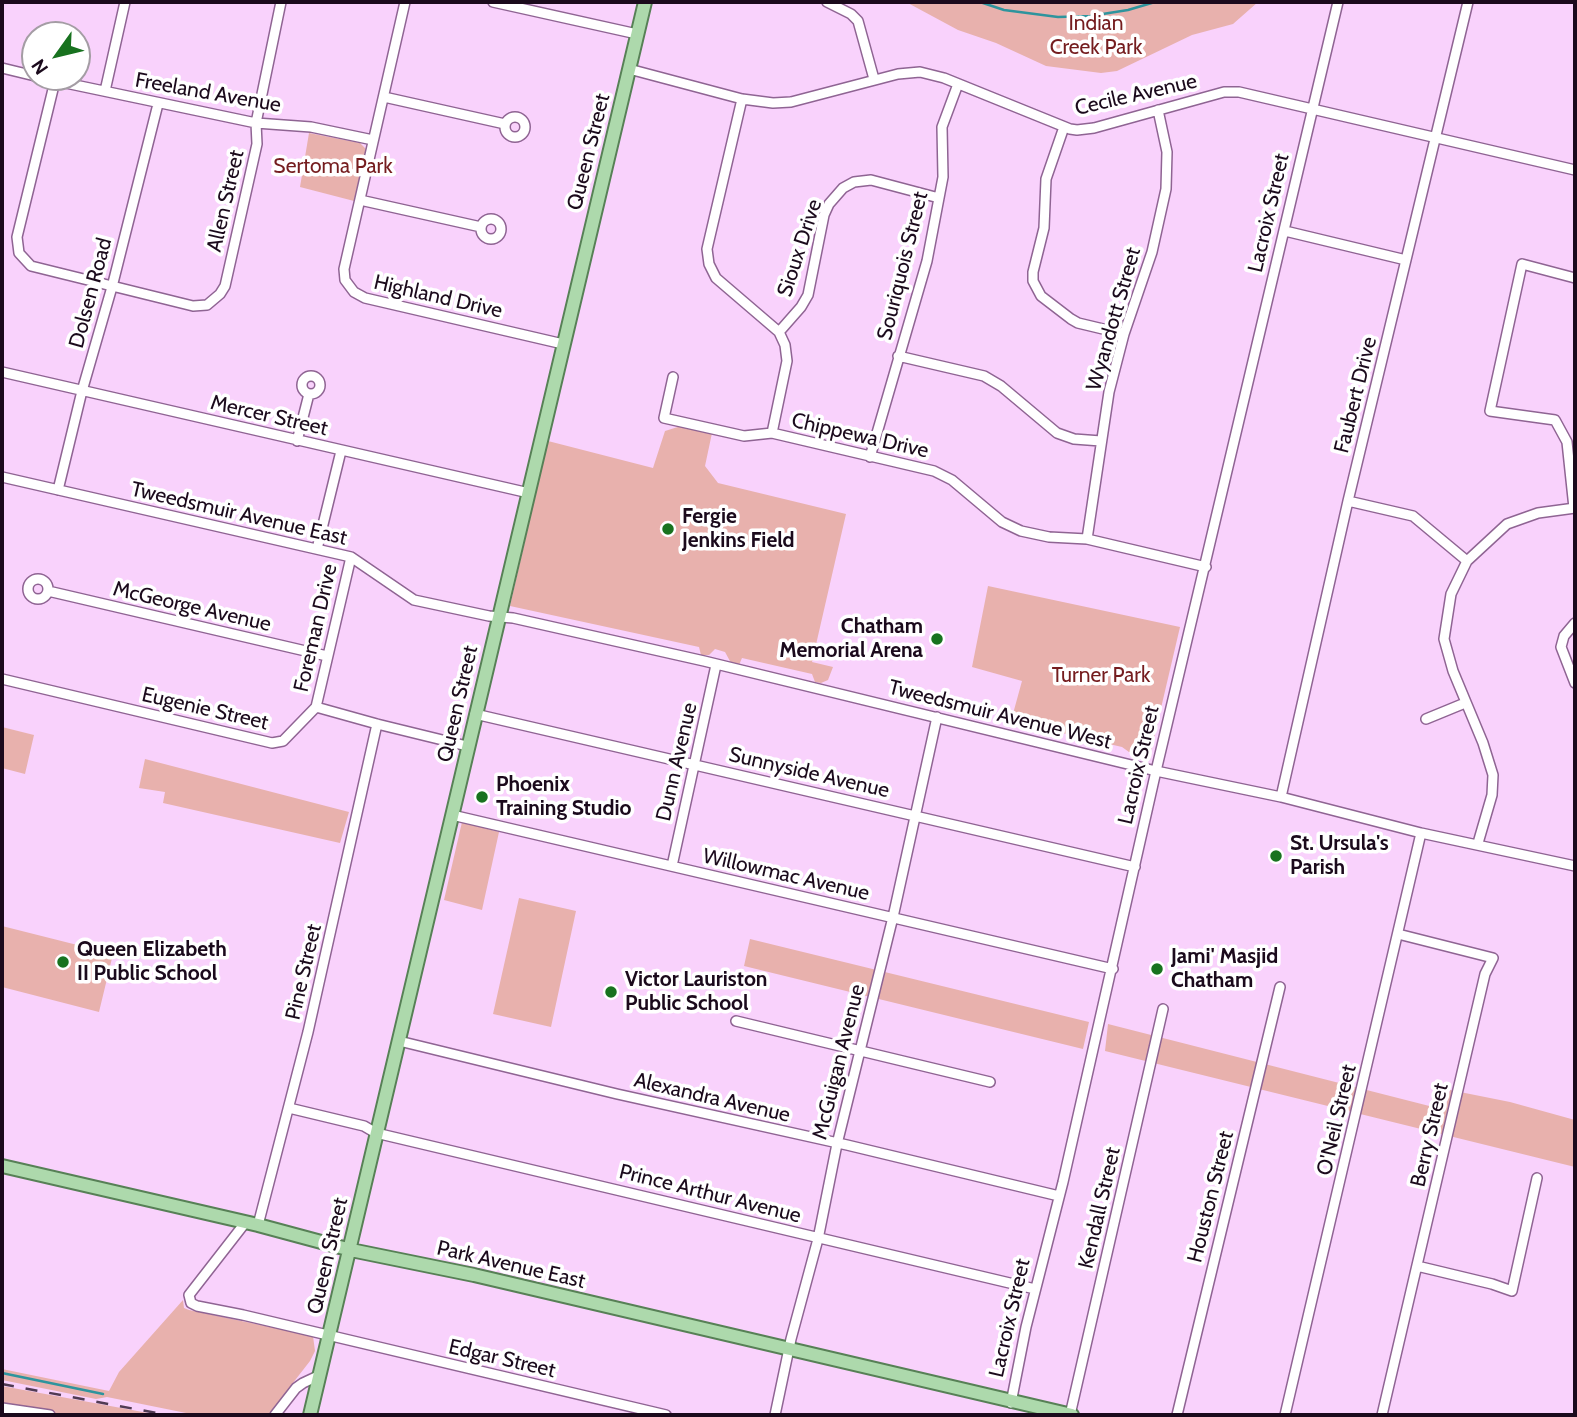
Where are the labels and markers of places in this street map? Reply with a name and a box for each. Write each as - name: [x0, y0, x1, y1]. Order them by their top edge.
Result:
- place label: Fergie Jenkins Field: [682, 504, 795, 554]
- marker: Fergie Jenkins Field: [660, 521, 676, 537]
- place label: Chatham Memorial Arena: [779, 614, 923, 664]
- marker: Chatham Memorial Arena: [929, 631, 945, 647]
- place label: Phoenix Training Studio: [496, 772, 631, 822]
- marker: Phoenix Training Studio: [474, 789, 490, 805]
- place label: St. Ursula's Parish: [1290, 831, 1389, 881]
- marker: St. Ursula's Parish: [1268, 848, 1284, 864]
- place label: Queen Elizabeth II Public School: [77, 937, 227, 987]
- place label: Jami' Masjid Chatham: [1171, 944, 1278, 994]
- marker: Queen Elizabeth II Public School: [55, 954, 71, 970]
- marker: Jami' Masjid Chatham: [1149, 961, 1165, 977]
- place label: Victor Lauriston Public School: [625, 967, 767, 1017]
- marker: Victor Lauriston Public School: [603, 984, 619, 1000]

